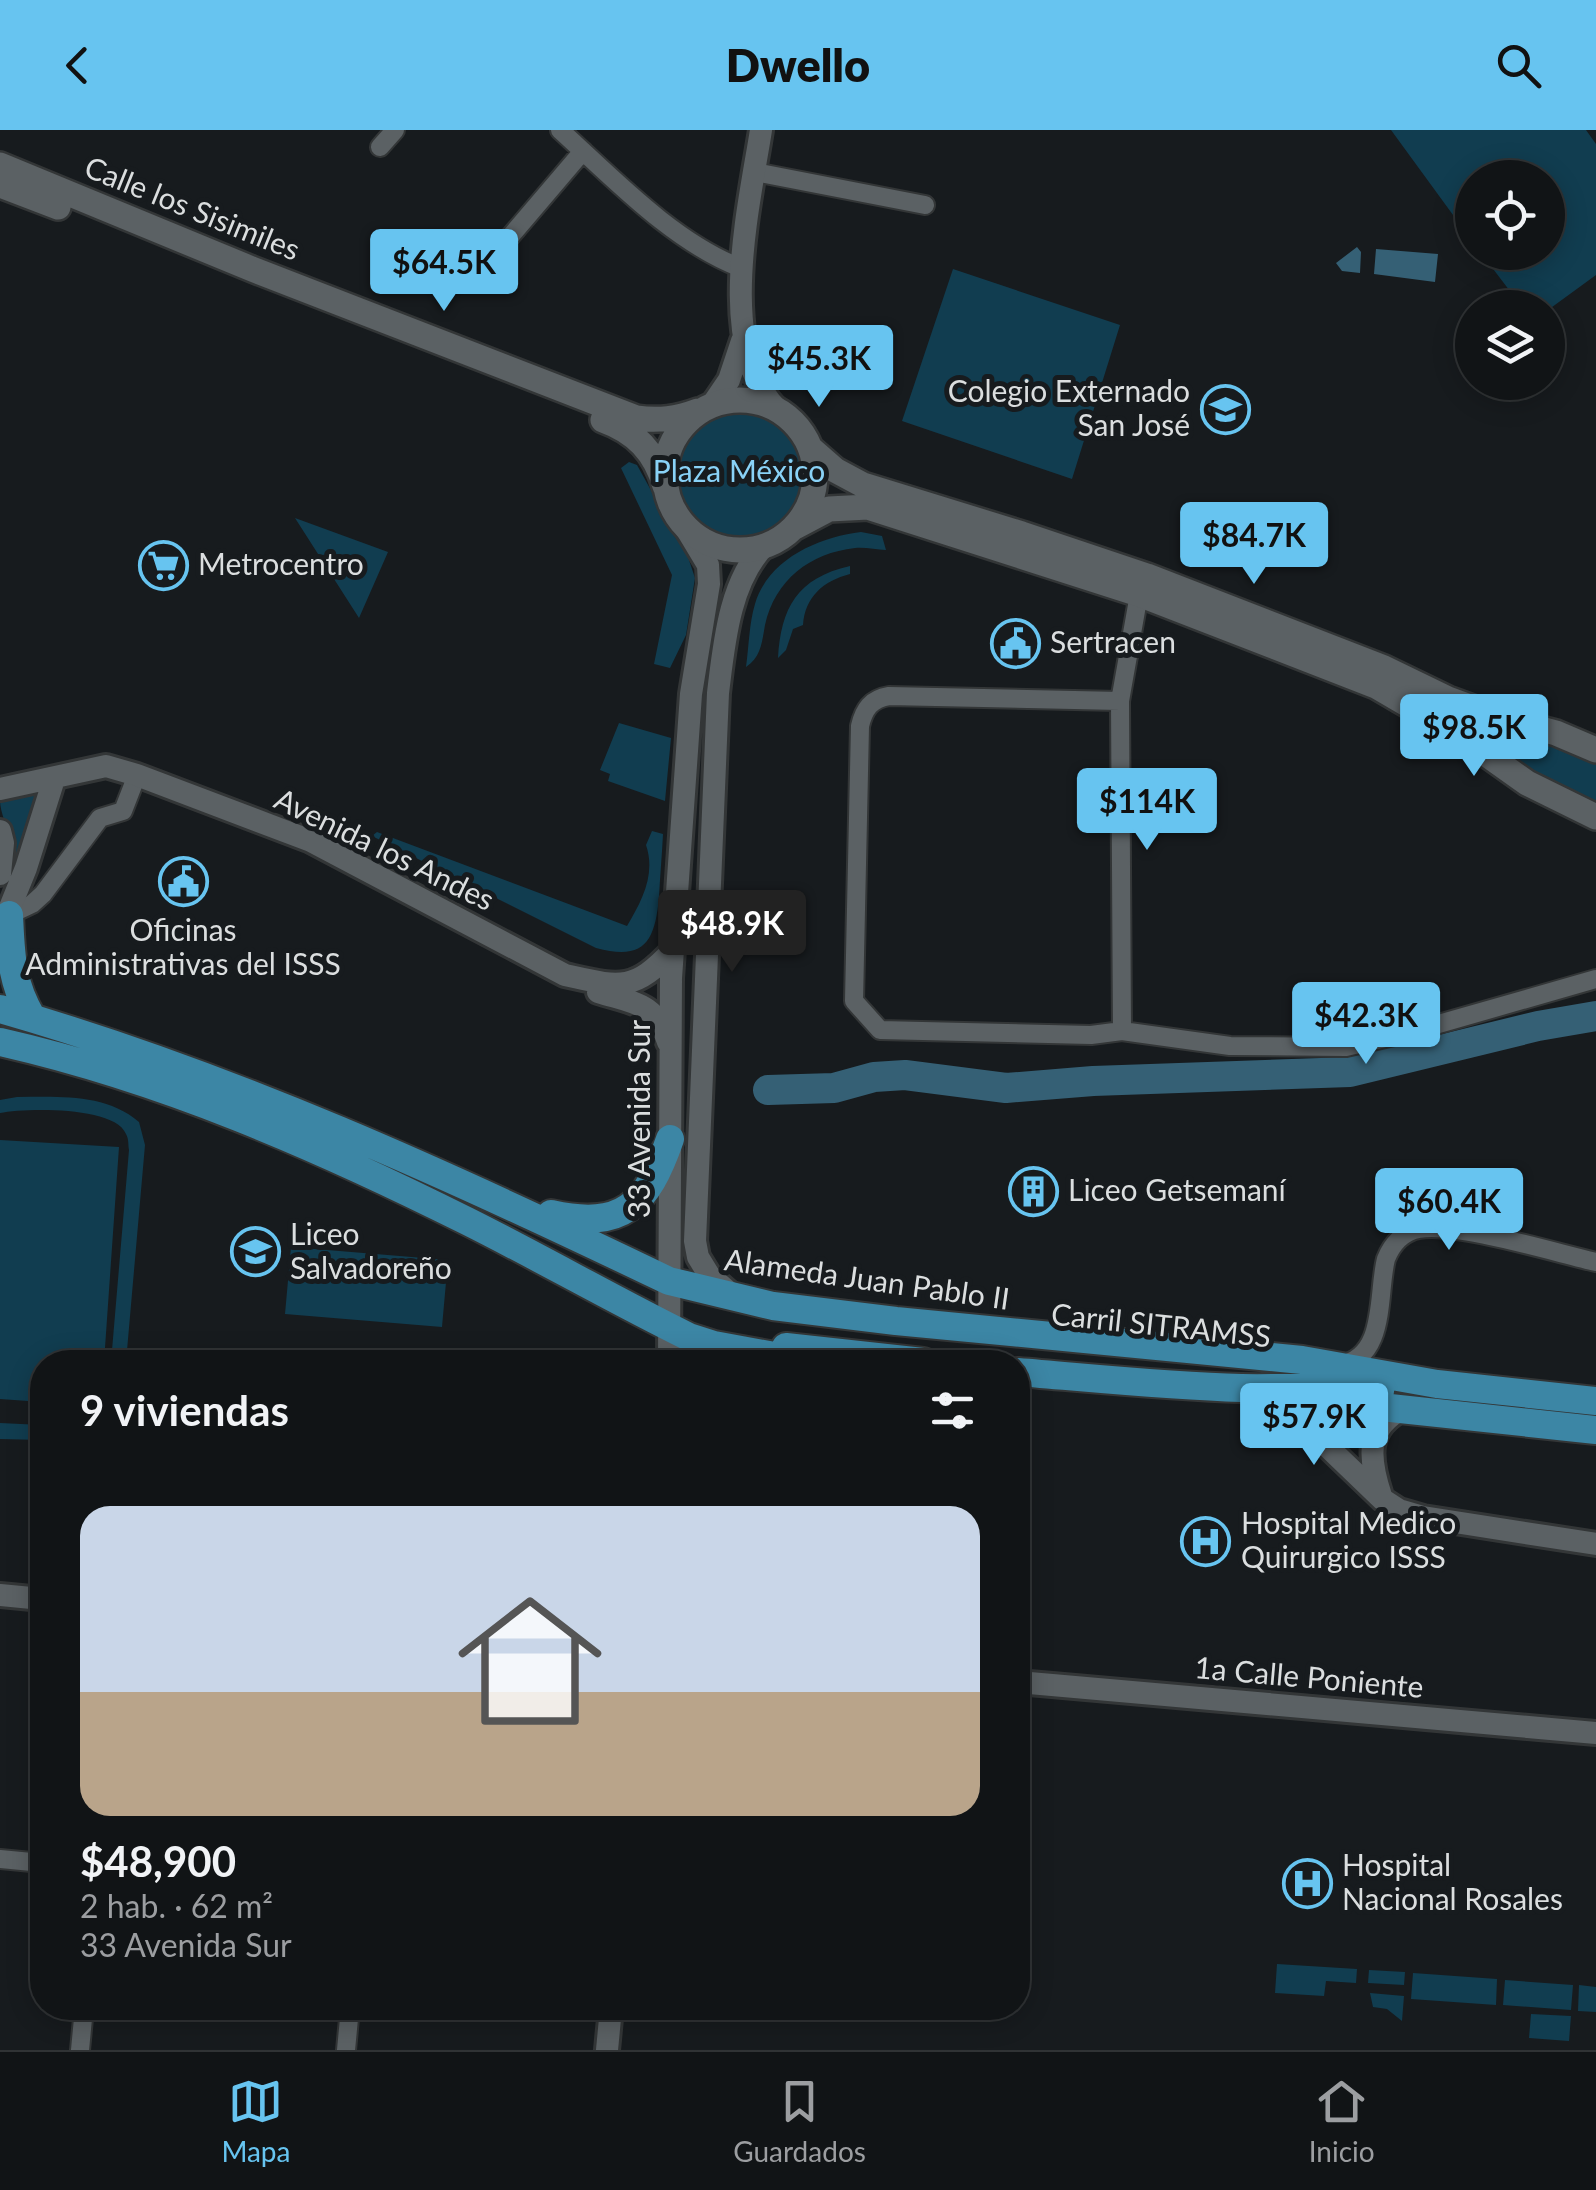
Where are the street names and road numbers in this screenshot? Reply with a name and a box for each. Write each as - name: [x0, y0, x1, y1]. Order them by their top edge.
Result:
- street label: Calle los Sisimiles: [80, 148, 306, 267]
- street label: Avenida los Andes: [269, 779, 500, 917]
- street label: 33 Avenida Sur: [620, 1020, 656, 1218]
- street label: Alameda Juan Pablo II: [722, 1240, 1012, 1316]
- street label: Carril SITRAMSS: [1050, 1295, 1273, 1353]
- street label: 1a Calle Poniente: [1193, 1648, 1425, 1704]

